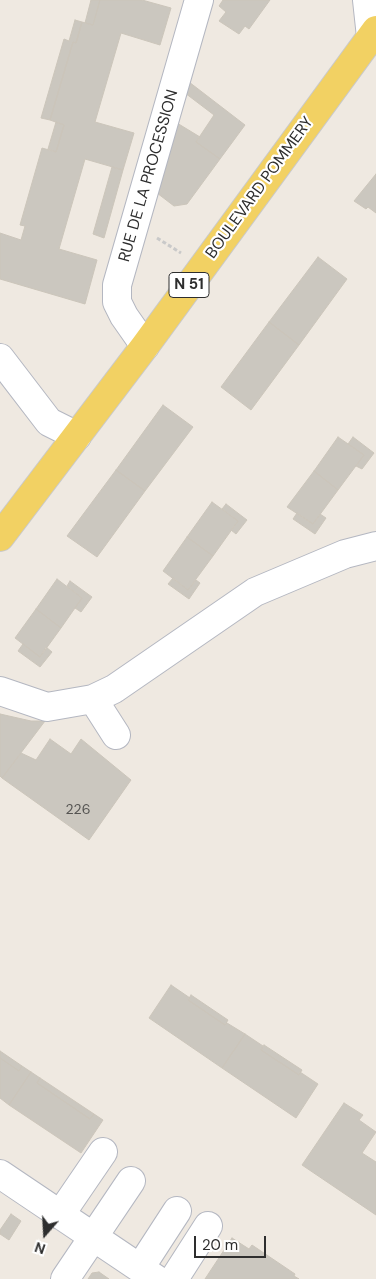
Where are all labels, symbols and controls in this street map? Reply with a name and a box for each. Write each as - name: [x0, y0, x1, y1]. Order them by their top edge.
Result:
- street label: RUE DE LA PROCESSION: [115, 88, 183, 264]
- street label: BOULEVARD POMMERY: [202, 113, 318, 263]
- road number: N 51: [169, 272, 209, 298]
- house number: 226: [66, 802, 90, 818]
- north arrow: [20, 1209, 70, 1259]
- scale bar: [196, 1226, 268, 1258]
- text: 20 m: [202, 1235, 238, 1255]
- text: N: [32, 1238, 48, 1258]

